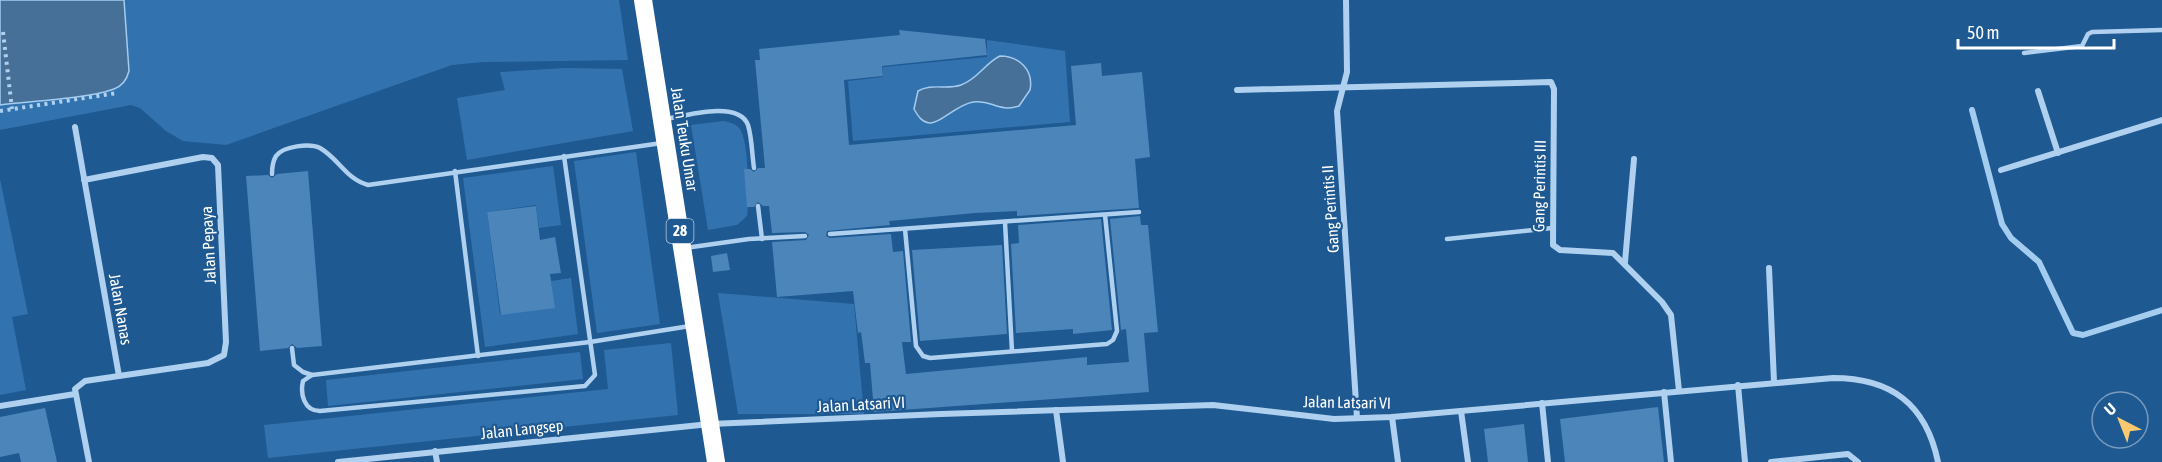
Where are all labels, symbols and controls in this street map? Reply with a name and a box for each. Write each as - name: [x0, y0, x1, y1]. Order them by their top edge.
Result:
- scale bar: [1958, 12, 2114, 50]
- text: 50 m: [1967, 22, 1999, 43]
- street label: Jalan Teuku Umar: [668, 86, 702, 193]
- street label: Gang Perintis III: [1529, 140, 1550, 232]
- street label: Gang Perintis II: [1318, 164, 1343, 254]
- street label: Jalan Pepaya: [197, 206, 220, 284]
- road number: 28: [666, 219, 694, 243]
- street label: Jalan Nanas: [106, 272, 136, 346]
- north arrow: [2090, 390, 2150, 450]
- street label: Jalan Latsari VI: [1303, 392, 1391, 412]
- street label: Jalan Latsari VI: [817, 393, 905, 415]
- text: U: [2100, 399, 2119, 419]
- street label: Jalan Langsep: [480, 416, 564, 443]

